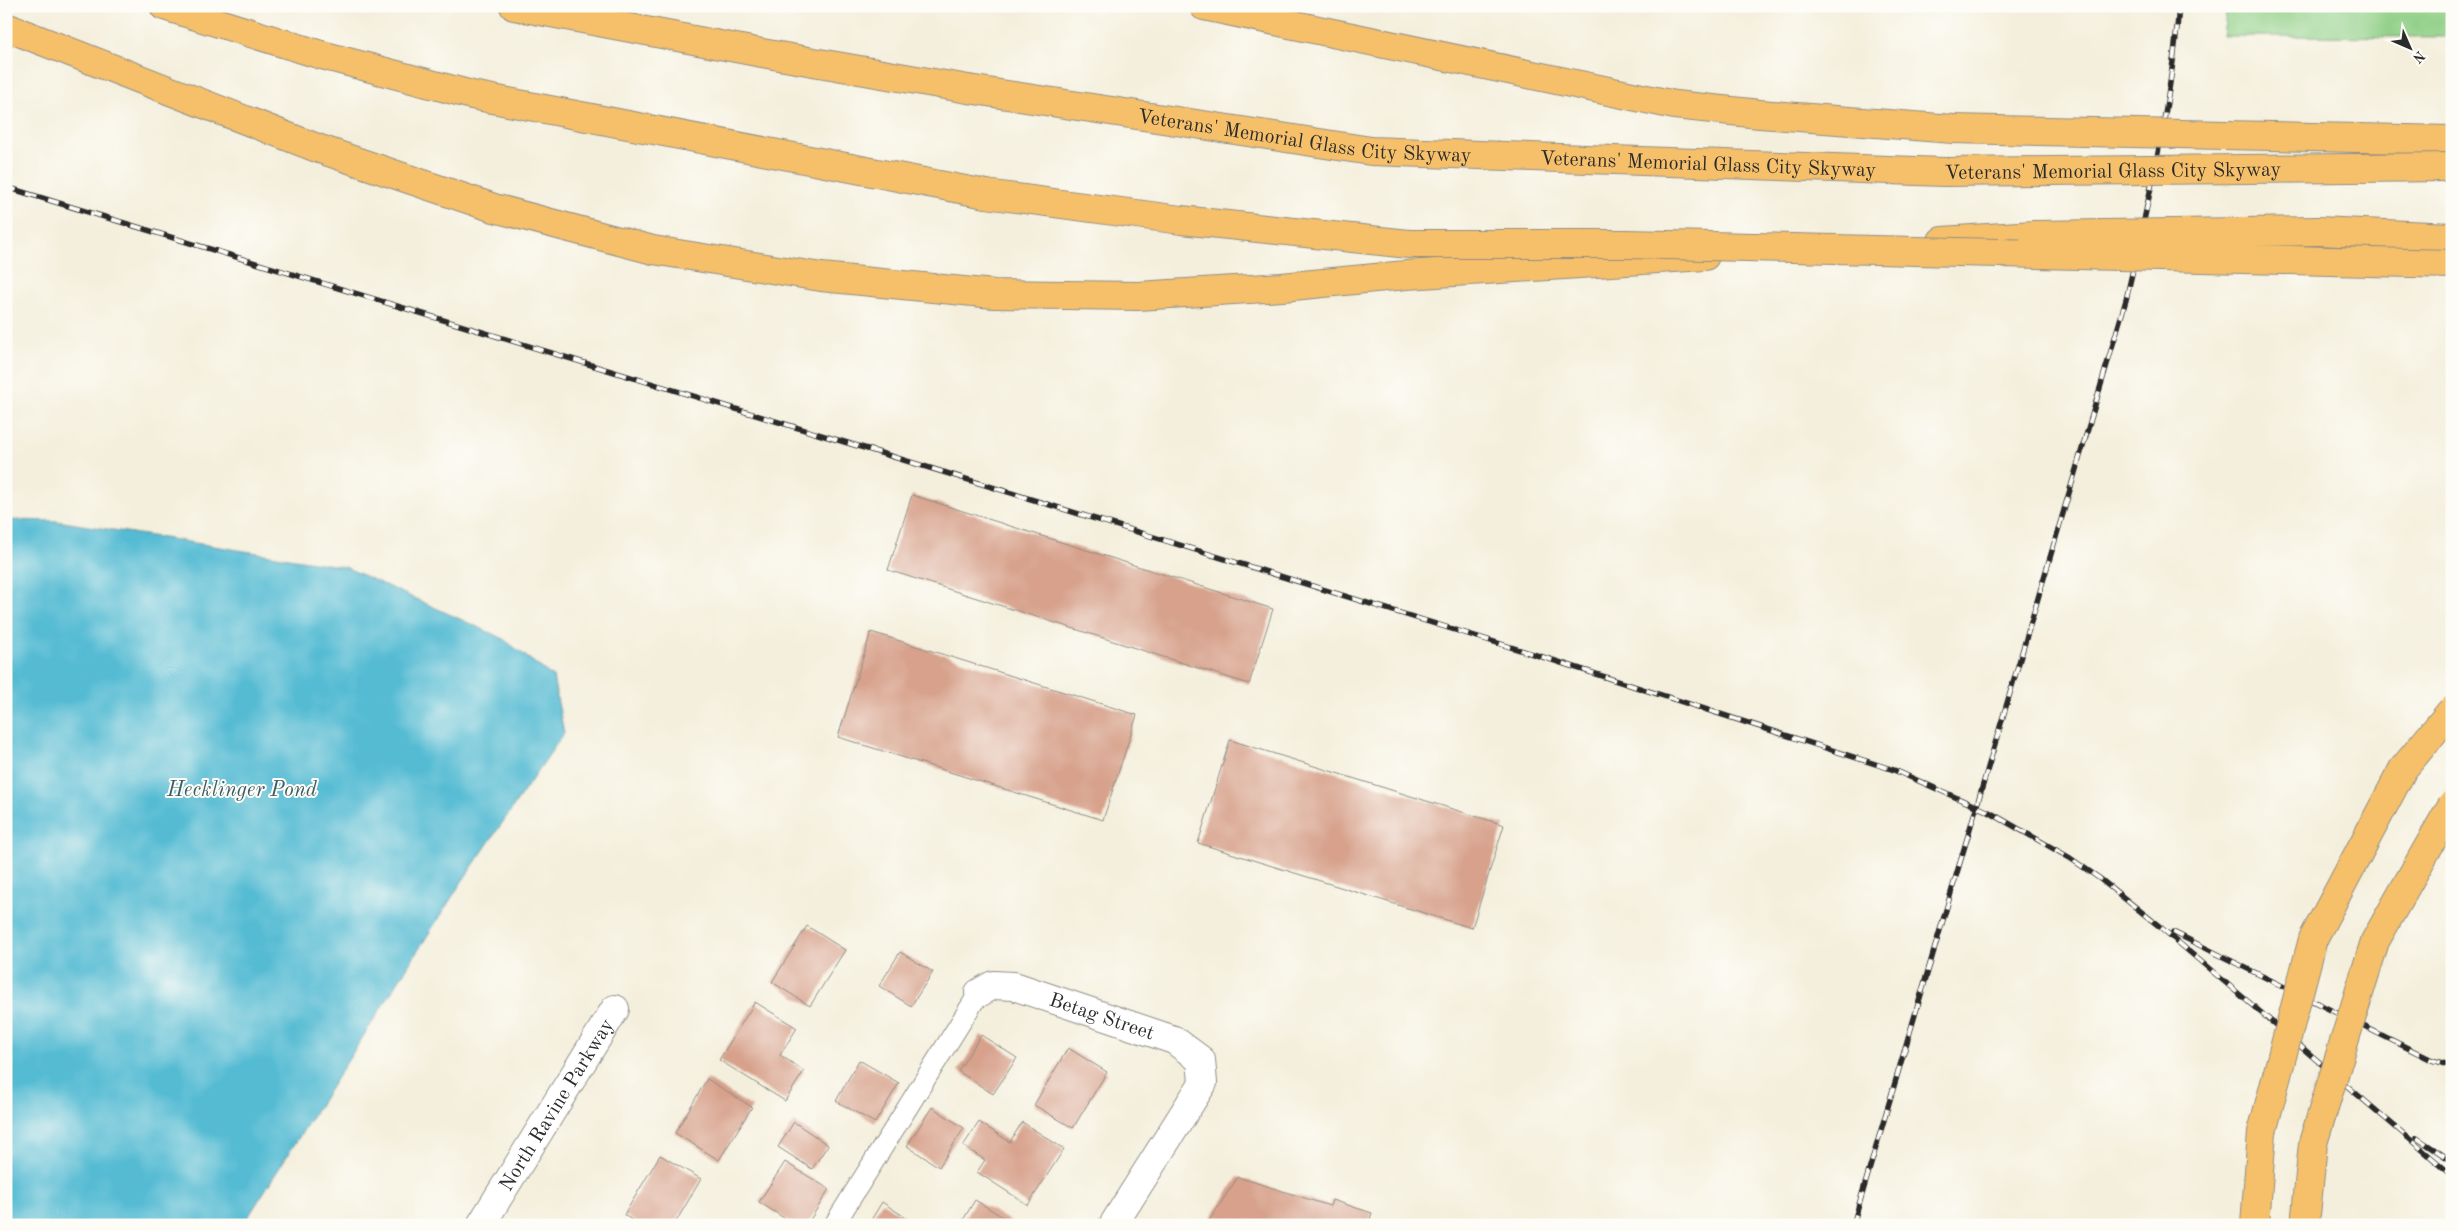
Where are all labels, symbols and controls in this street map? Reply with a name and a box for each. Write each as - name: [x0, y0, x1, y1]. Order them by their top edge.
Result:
- north arrow: [2386, 22, 2436, 72]
- text: N: [2410, 48, 2427, 65]
- street label: Veterans' Memorial Glass City Skyway: [1136, 107, 1472, 167]
- street label: Veterans' Memorial Glass City Skyway: [1539, 149, 1877, 182]
- street label: Veterans' Memorial Glass City Skyway: [1945, 161, 2282, 184]
- water label: Hecklinger Pond: [166, 780, 318, 801]
- street label: Betag Street: [1046, 991, 1156, 1045]
- street label: North Ravine Parkway: [497, 1015, 619, 1195]

